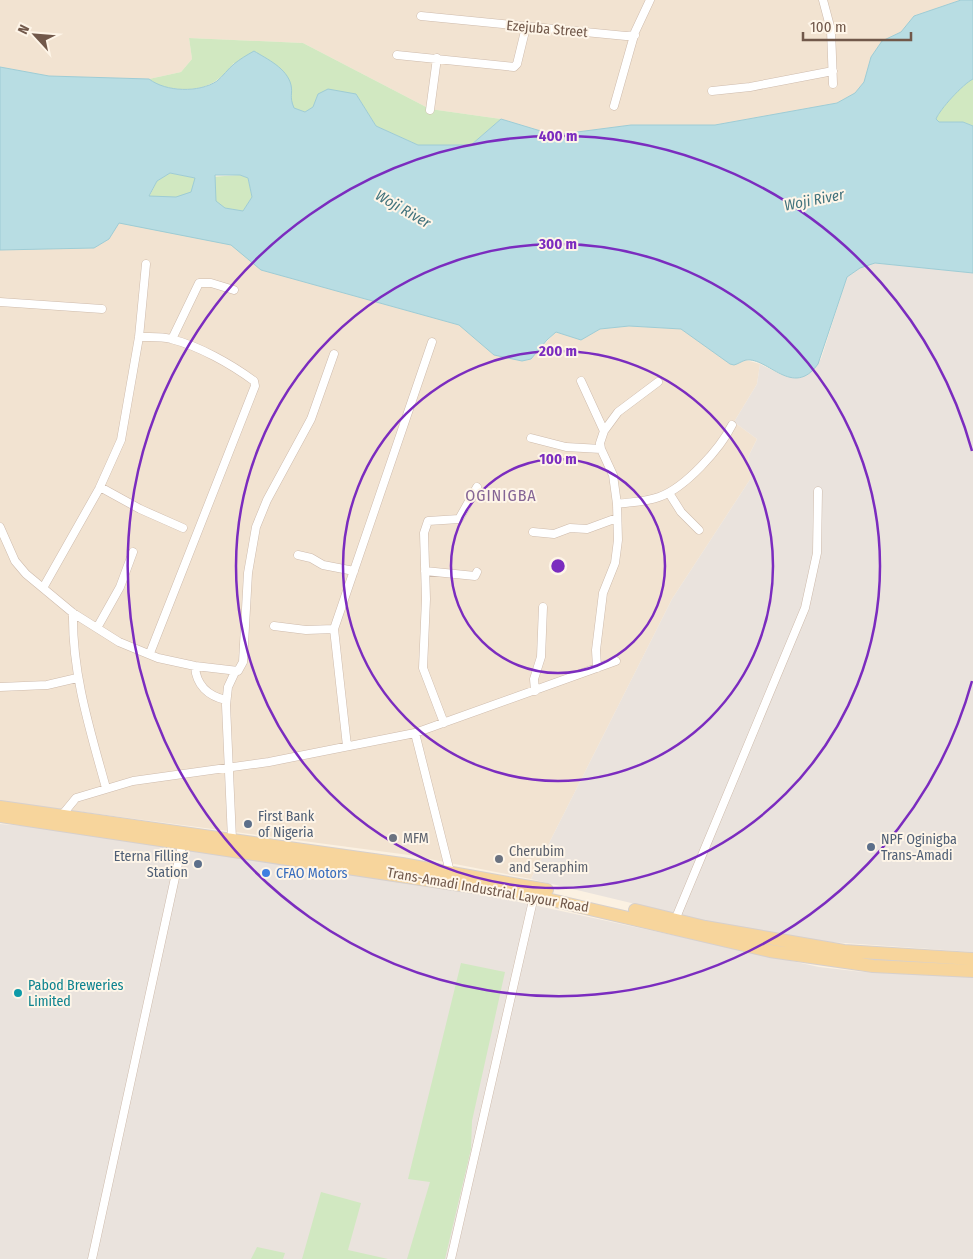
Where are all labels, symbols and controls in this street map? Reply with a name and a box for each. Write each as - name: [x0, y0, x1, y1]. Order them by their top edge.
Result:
- north arrow: [10, 10, 60, 60]
- scale bar: [803, 10, 910, 42]
- street label: Ezejuba Street: [506, 17, 589, 41]
- text: 100 m: [810, 18, 847, 36]
- text: N: [14, 22, 33, 37]
- text: 400 m: [539, 127, 577, 145]
- water label: Woji River: [782, 185, 846, 215]
- water label: Woji River: [372, 186, 434, 232]
- text: 300 m: [538, 235, 577, 253]
- text: 200 m: [538, 342, 577, 360]
- text: 100 m: [539, 450, 577, 468]
- district label: OGINIGBA: [465, 486, 537, 505]
- centre of rings: [549, 557, 567, 575]
- place label: First Bank of Nigeria: [258, 808, 315, 841]
- marker: First Bank of Nigeria: [242, 818, 254, 830]
- place label: MFM: [403, 830, 429, 847]
- place label: NPF Oginigba Trans-Amadi: [881, 831, 957, 864]
- marker: MFM: [387, 832, 399, 844]
- marker: NPF Oginigba Trans-Amadi: [865, 841, 877, 853]
- place label: Cherubim and Seraphim: [509, 843, 588, 876]
- place label: Eterna Filling Station: [114, 848, 188, 881]
- marker: Cherubim and Seraphim: [493, 853, 505, 865]
- marker: Eterna Filling Station: [192, 858, 204, 870]
- street label: Trans-Amadi Industrial Layour Road: [386, 864, 590, 916]
- place label: CFAO Motors: [276, 865, 348, 882]
- marker: CFAO Motors: [260, 867, 272, 879]
- place label: Pabod Breweries Limited: [28, 977, 124, 1010]
- marker: Pabod Breweries Limited: [12, 987, 24, 999]

